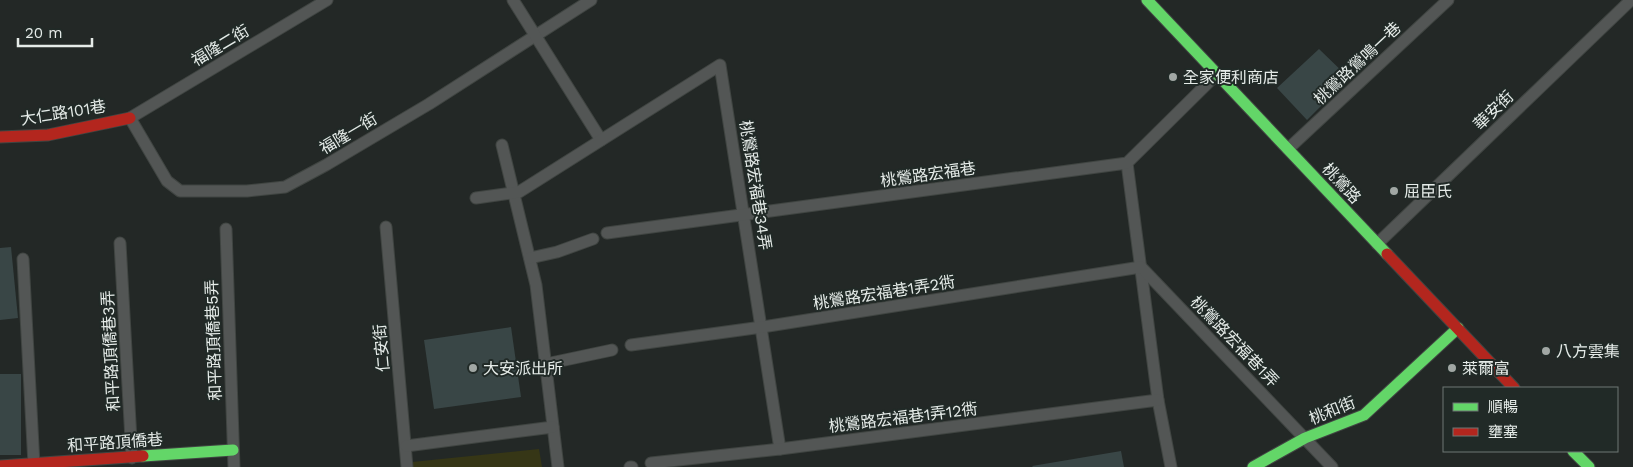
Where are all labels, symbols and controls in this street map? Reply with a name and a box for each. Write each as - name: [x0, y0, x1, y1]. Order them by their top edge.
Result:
- scale bar: [18, 15, 91, 47]
- street label: 桃鶯路鶯鳴一巷: [1310, 18, 1405, 109]
- street label: 福隆二街: [188, 21, 253, 70]
- text: 20 m: [25, 24, 63, 42]
- place label: 全家便利商店: [1183, 68, 1279, 87]
- marker: 全家便利商店: [1167, 71, 1179, 83]
- street label: 華安街: [1469, 87, 1517, 134]
- street label: 大仁路101巷: [19, 96, 107, 129]
- street label: 福隆一街: [316, 109, 381, 158]
- street label: 桃鶯路宏福巷34弄: [736, 119, 775, 251]
- street label: 桃鶯路宏福巷: [879, 158, 977, 191]
- street label: 桃鶯路: [1318, 159, 1365, 207]
- place label: 屈臣氏: [1404, 182, 1452, 201]
- marker: 屈臣氏: [1388, 185, 1400, 197]
- street label: 桃鶯路宏福巷1弄2衖: [812, 272, 956, 313]
- street label: 和平路頂僑巷5弄: [202, 279, 225, 401]
- street label: 和平路頂僑巷3弄: [98, 290, 123, 412]
- street label: 桃鶯路宏福巷1弄: [1187, 292, 1283, 390]
- street label: 仁安街: [370, 323, 393, 373]
- place label: 八方雲集: [1556, 342, 1620, 361]
- marker: 八方雲集: [1540, 345, 1552, 357]
- place label: 大安派出所: [483, 359, 563, 378]
- place label: 萊爾富: [1462, 359, 1510, 378]
- marker: 大安派出所: [467, 362, 479, 374]
- marker: 萊爾富: [1446, 362, 1458, 374]
- legend: [1443, 387, 1618, 452]
- street label: 桃和街: [1306, 393, 1358, 428]
- text: 順暢: [1488, 398, 1518, 416]
- street label: 桃鶯路宏福巷1弄12衖: [828, 399, 979, 436]
- text: 壅塞: [1488, 423, 1518, 441]
- street label: 和平路頂僑巷: [66, 430, 164, 455]

